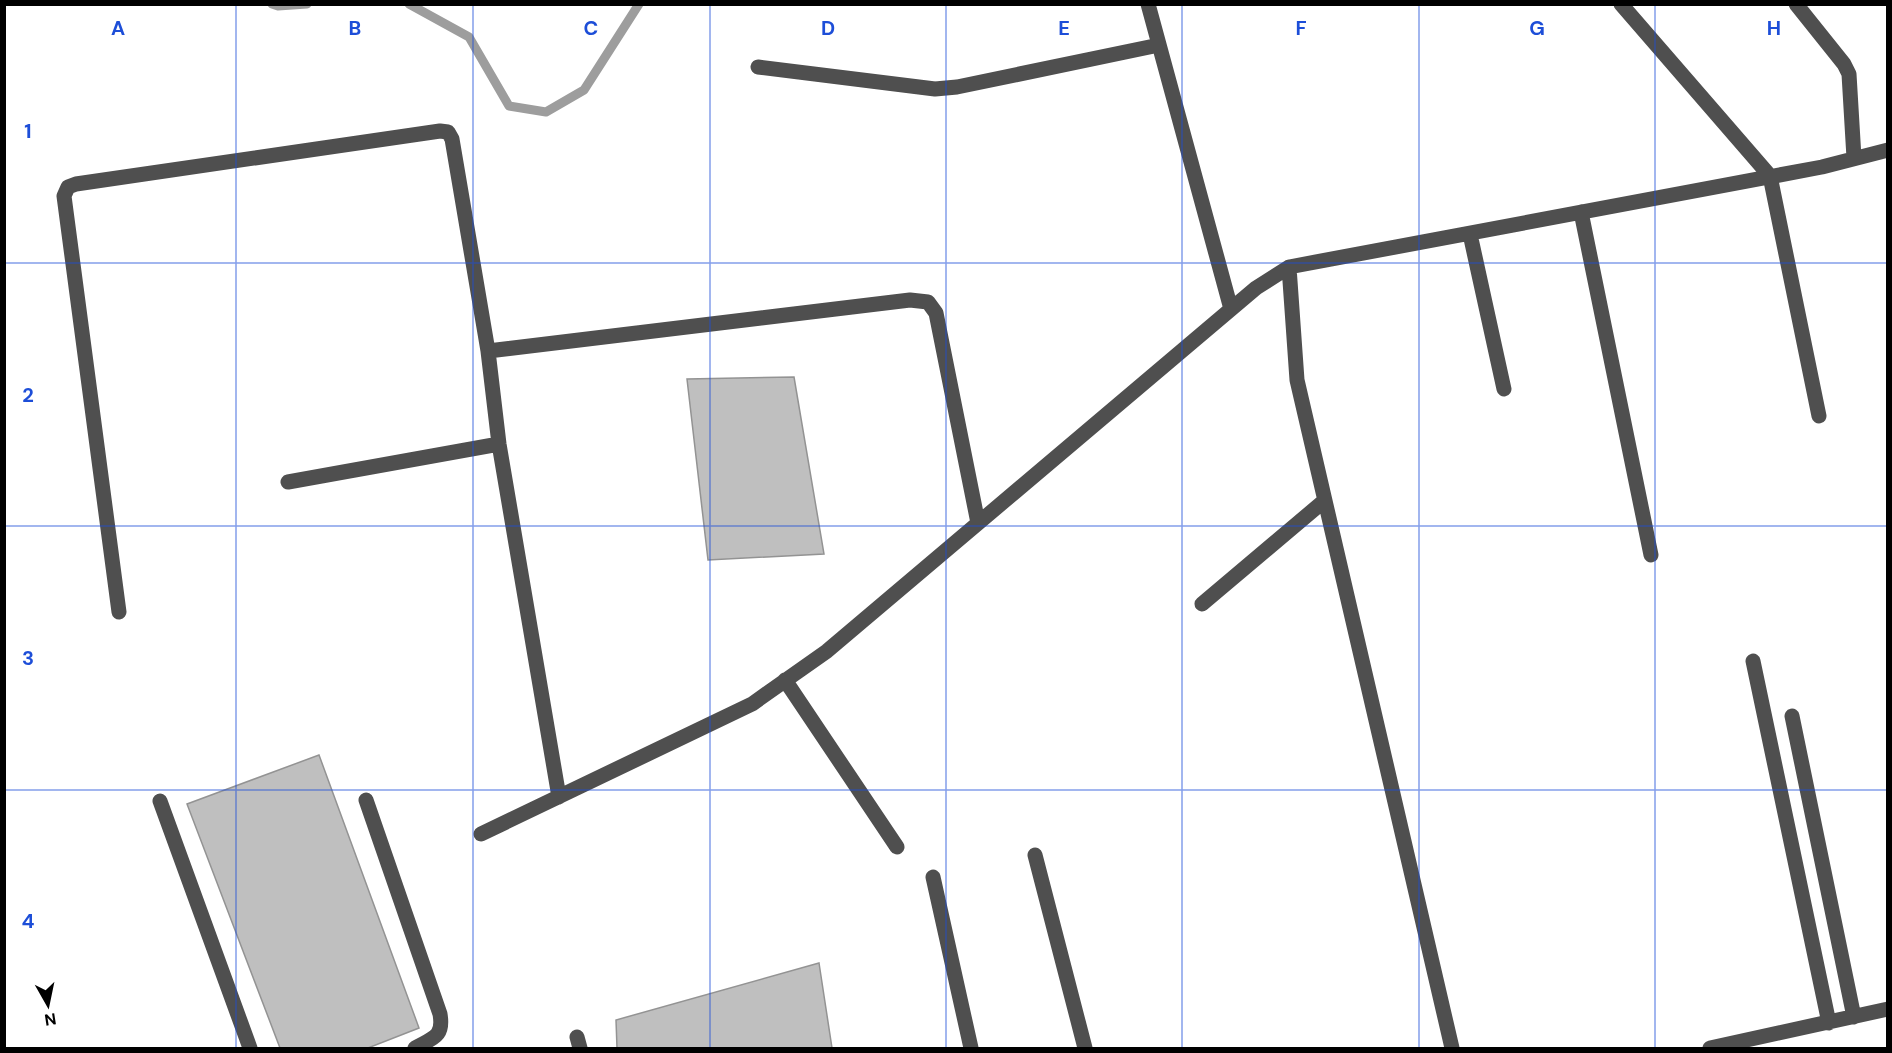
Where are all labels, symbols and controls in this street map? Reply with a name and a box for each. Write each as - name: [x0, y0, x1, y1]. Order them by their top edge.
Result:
- text: A: [111, 15, 125, 41]
- text: B: [349, 15, 361, 41]
- text: C: [584, 15, 598, 41]
- text: D: [821, 15, 835, 41]
- text: E: [1058, 15, 1070, 41]
- text: F: [1295, 15, 1307, 41]
- text: G: [1529, 15, 1545, 41]
- text: H: [1767, 15, 1781, 41]
- text: 1: [24, 118, 32, 144]
- text: 2: [22, 382, 34, 408]
- text: 3: [22, 645, 34, 671]
- text: 4: [22, 908, 35, 934]
- north arrow: [18, 975, 78, 1035]
- text: N: [43, 1008, 58, 1031]

